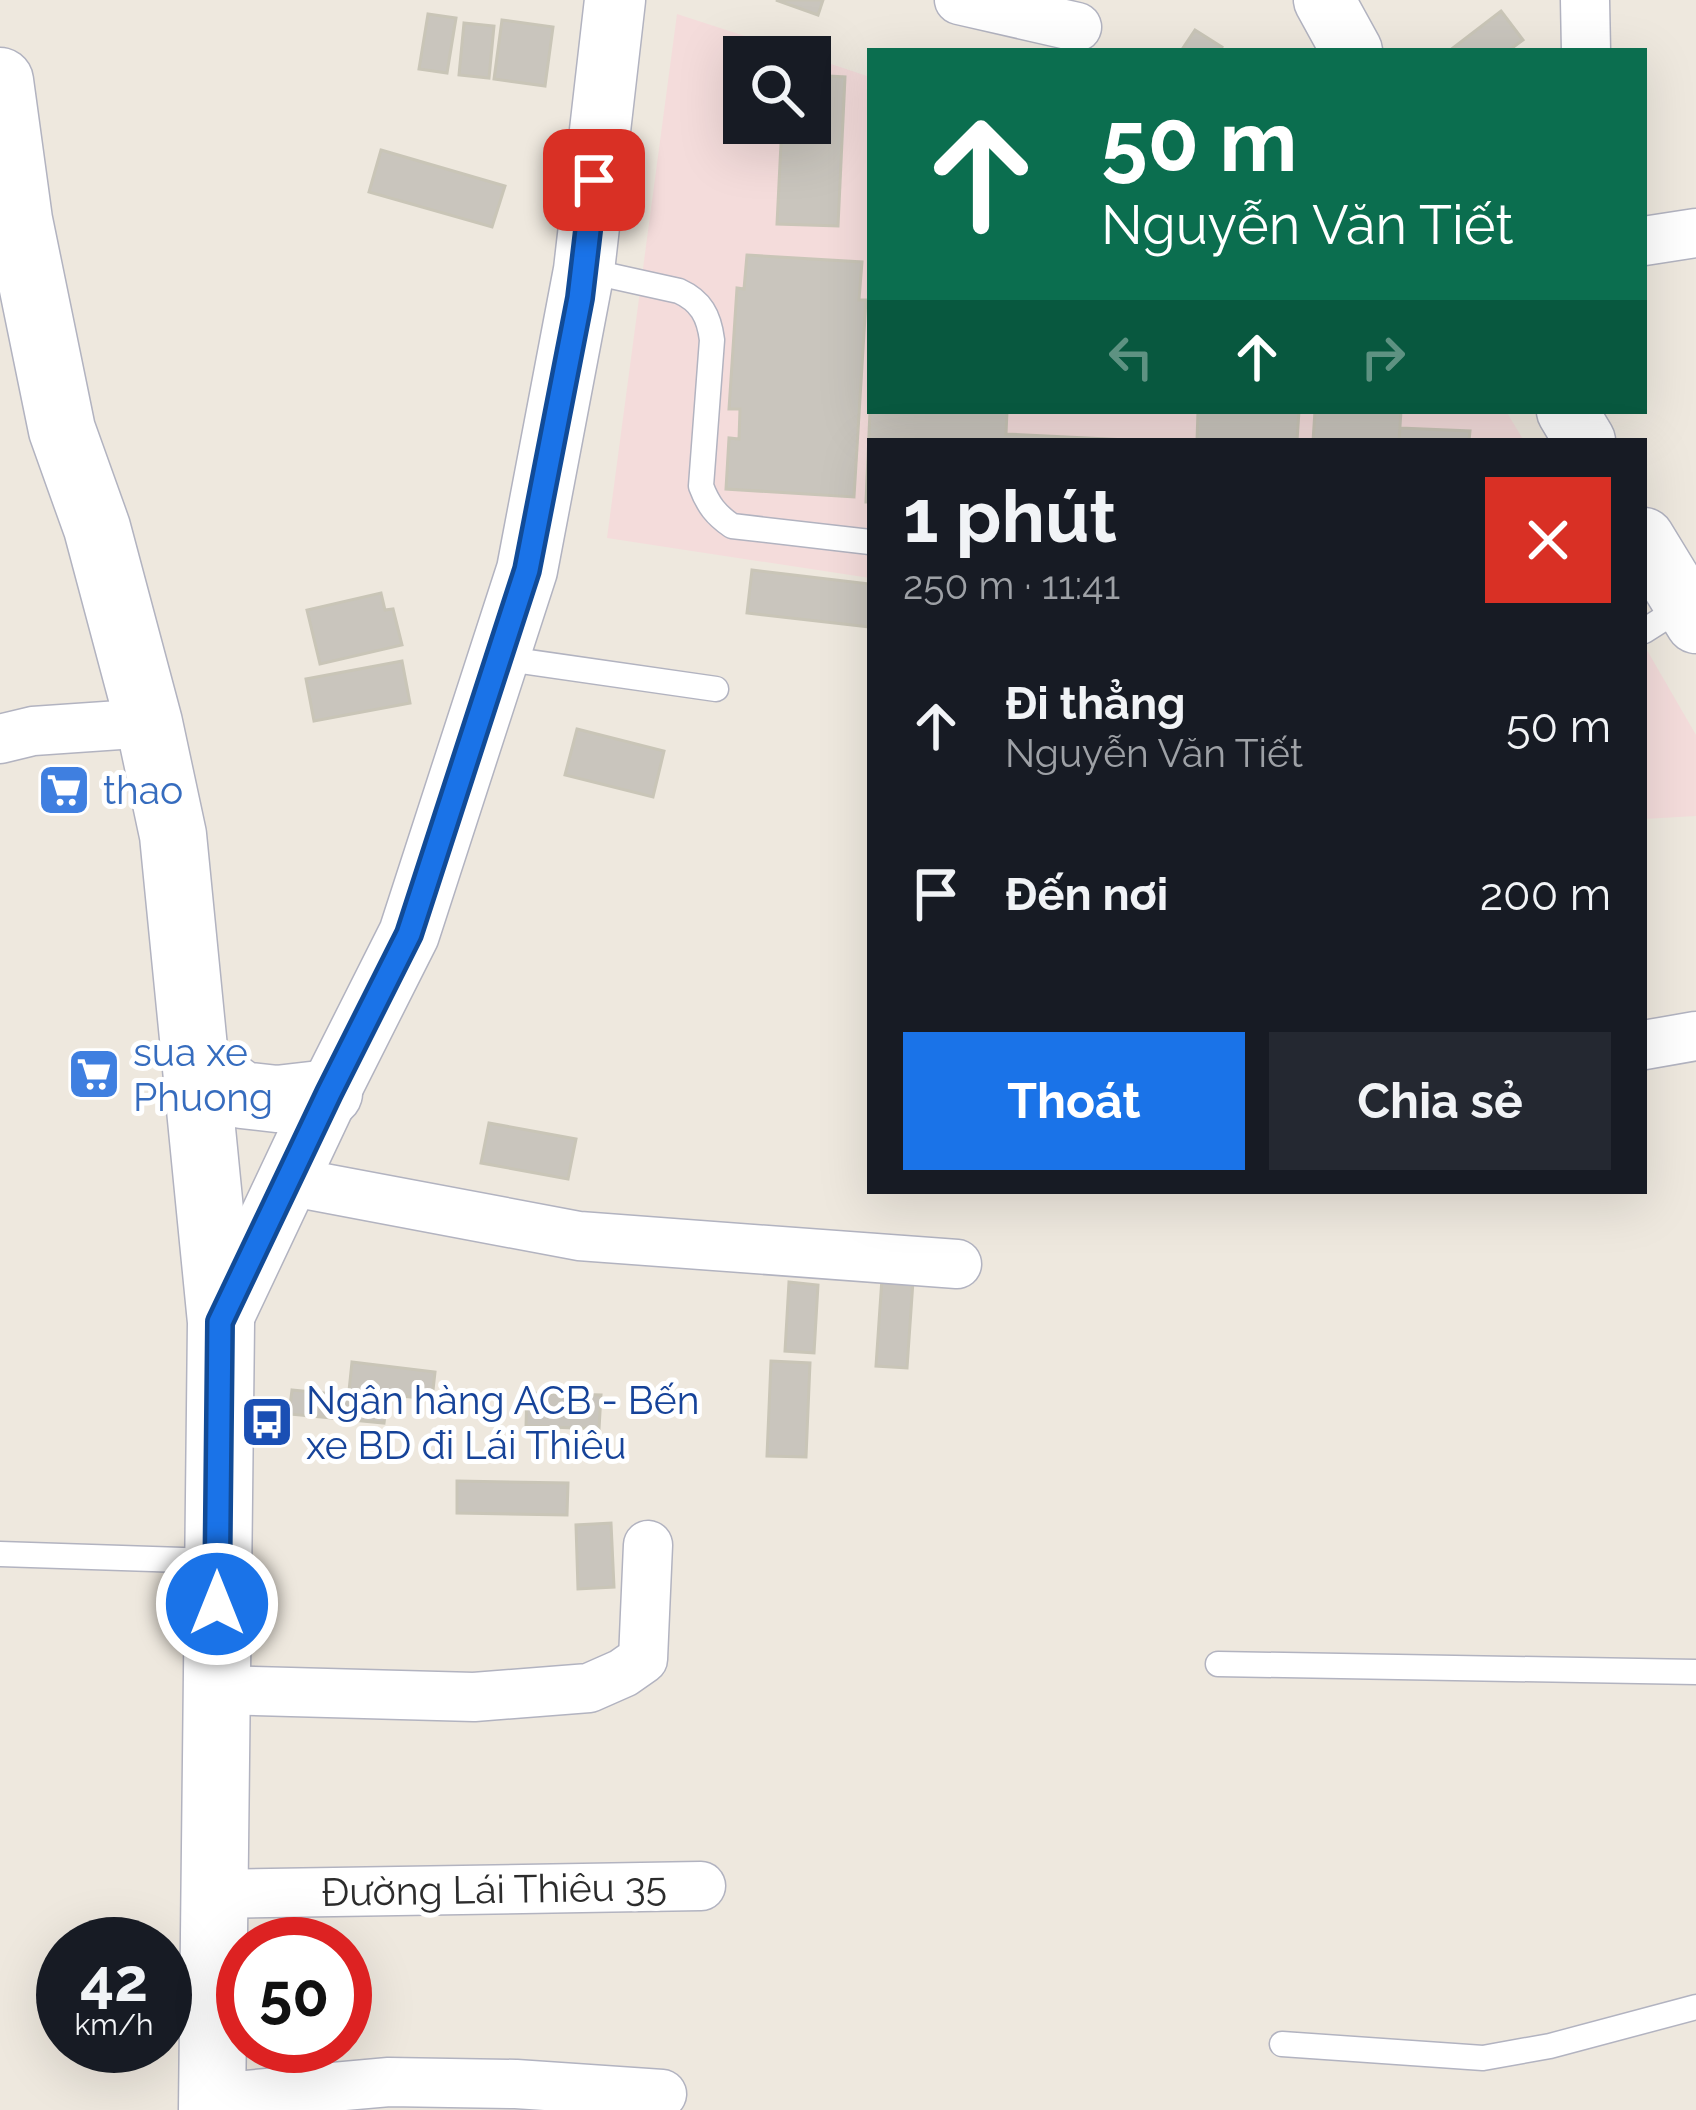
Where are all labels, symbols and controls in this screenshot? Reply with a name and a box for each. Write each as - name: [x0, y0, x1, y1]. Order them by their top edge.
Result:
- map controls: [723, 36, 831, 144]
- button: search: [723, 36, 831, 144]
- text: 50 m: [1101, 92, 1297, 191]
- icon: ahead: [903, 96, 1059, 252]
- pin: [543, 129, 645, 231]
- icon: arrive: [561, 147, 627, 213]
- text: Nguyễn Văn Tiết: [1101, 193, 1514, 257]
- icon: left: [1098, 324, 1164, 390]
- icon: ahead: [1224, 324, 1290, 390]
- icon: right: [1350, 324, 1416, 390]
- text: 1 phút: [903, 474, 1117, 559]
- button: close: [1485, 477, 1611, 603]
- text: 250 m · 11:41: [903, 562, 1120, 608]
- text: Đi thẳng: [1005, 677, 1186, 730]
- icon: ahead: [903, 693, 969, 759]
- text: 50 m: [1506, 700, 1611, 753]
- text: Nguyễn Văn Tiết: [1005, 730, 1303, 776]
- supermarket icon: thao: [36, 762, 92, 818]
- place label: thao: [103, 767, 183, 813]
- icon: arrive: [903, 861, 969, 927]
- text: Đến nơi: [1005, 868, 1168, 921]
- text: 200 m: [1480, 868, 1611, 921]
- place label: sua xe Phuong: [133, 1029, 273, 1120]
- button: Thoát: [903, 1032, 1245, 1170]
- button: Chia sẻ: [1269, 1032, 1611, 1170]
- supermarket icon: sua xe Phuong: [66, 1046, 122, 1102]
- place label: Ngân hàng ACB - Bến xe BD đi Lái Thiêu: [306, 1377, 699, 1468]
- bus stop icon: Ngân hàng ACB - Bến xe BD đi Lái Thiêu: [239, 1394, 295, 1450]
- position arrow: [154, 1541, 280, 1667]
- street label: Đường Lái Thiêu 35: [321, 1863, 667, 1915]
- speed limit sign: 50: [216, 1917, 372, 2073]
- text: 42: [80, 1945, 148, 2015]
- text: km/h: [74, 2007, 154, 2042]

